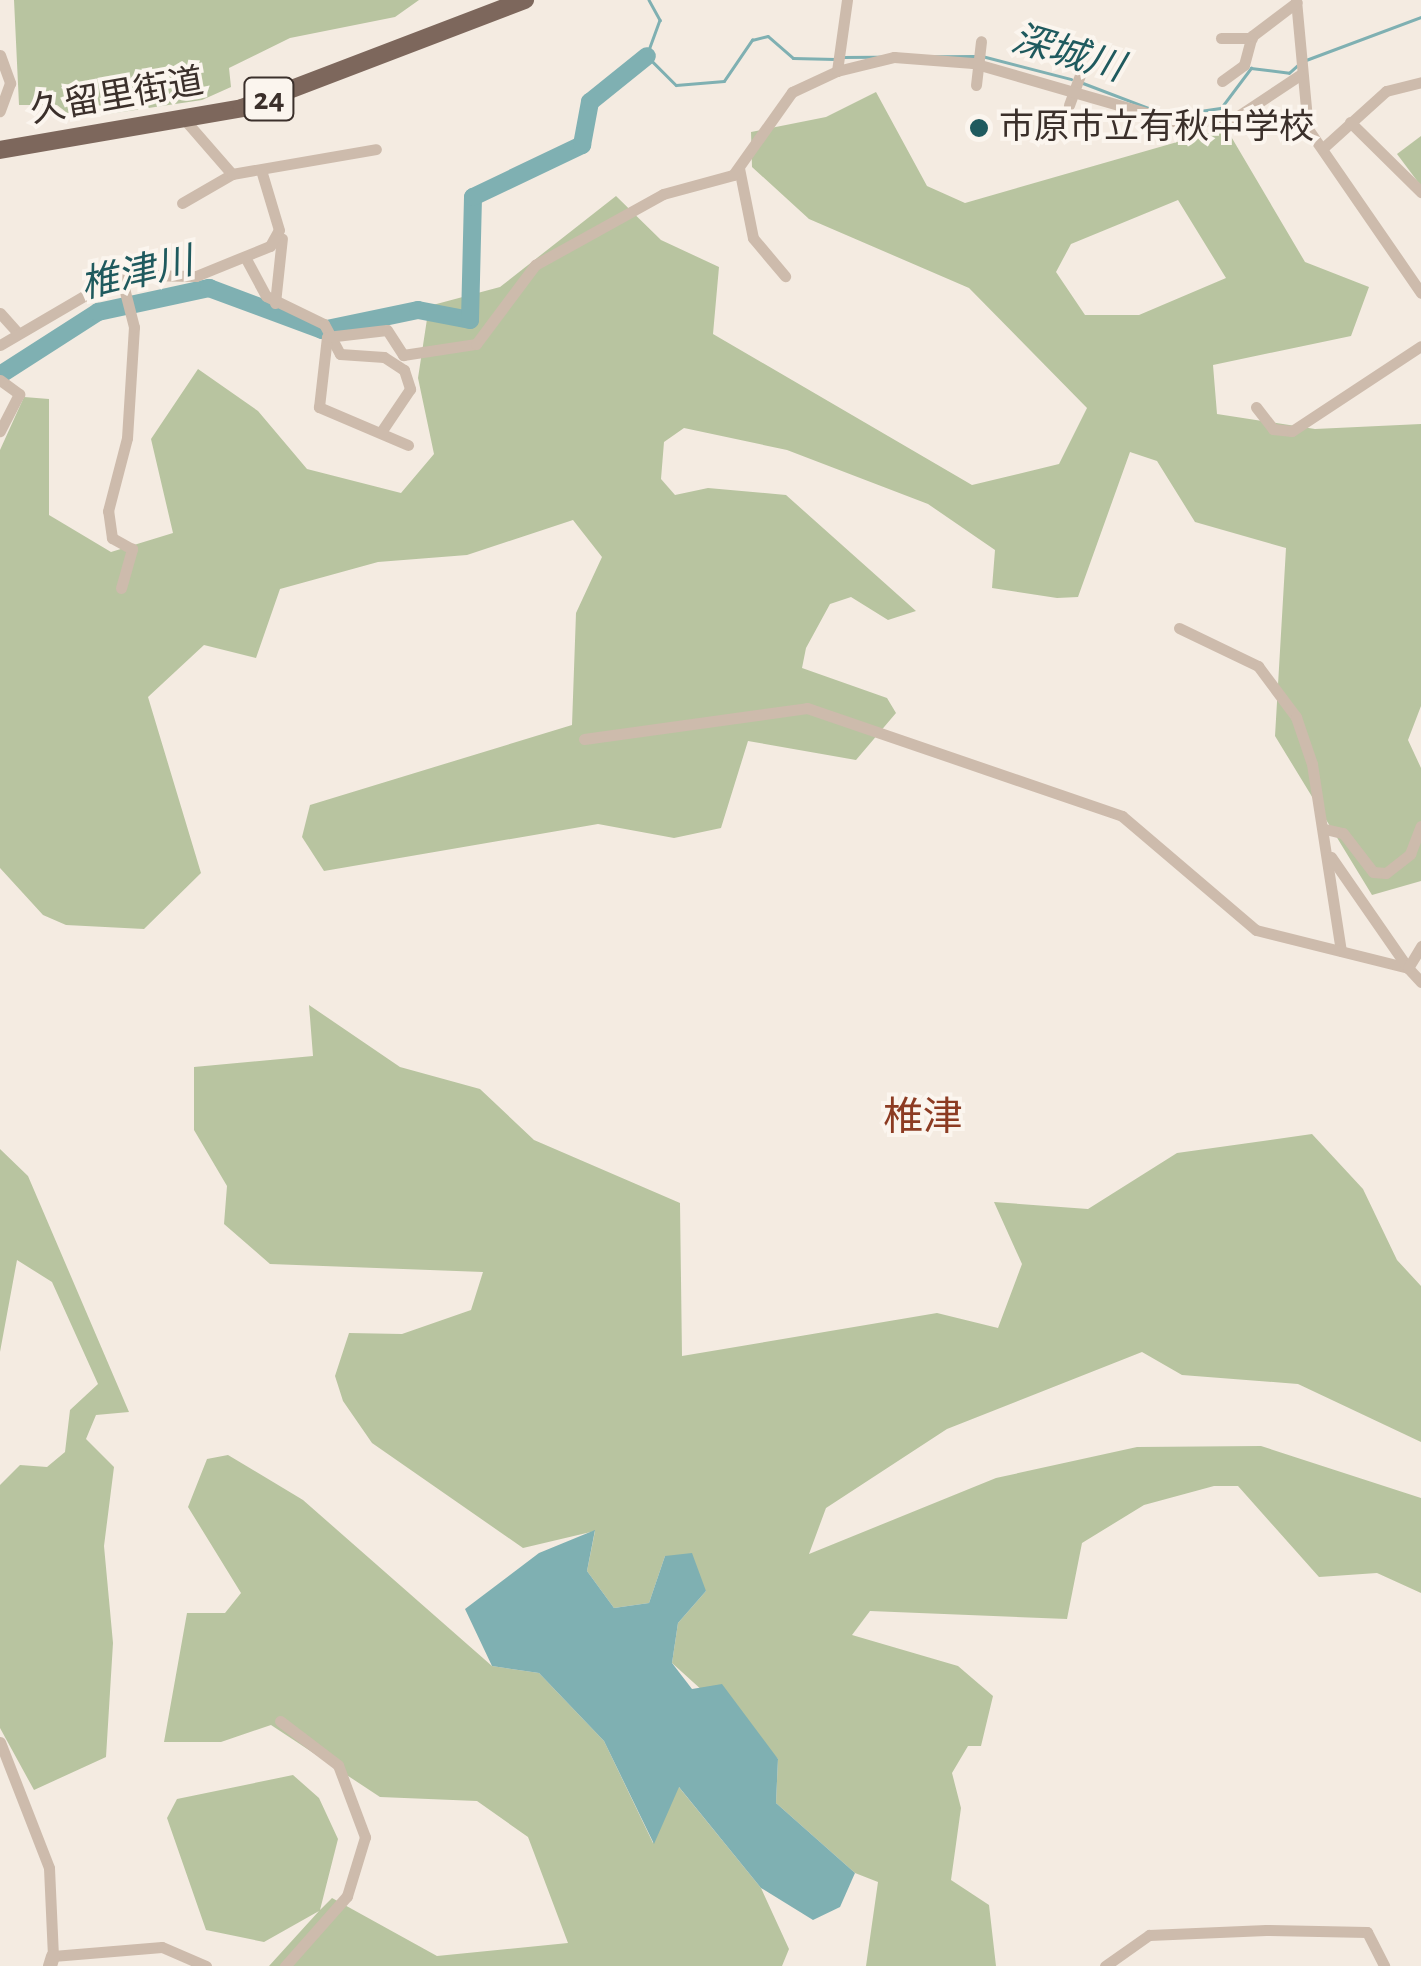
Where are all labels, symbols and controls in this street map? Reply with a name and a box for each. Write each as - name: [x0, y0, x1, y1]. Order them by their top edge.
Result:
- water label: 深城川: [1006, 17, 1128, 93]
- street label: 久留里街道: [27, 61, 207, 133]
- road number: 24: [242, 72, 296, 126]
- place label: 市原市立有秋中学校: [999, 107, 1314, 149]
- marker: 市原市立有秋中学校: [968, 117, 990, 139]
- water label: 椎津川: [76, 240, 198, 310]
- district label: 椎津: [883, 1094, 963, 1142]

